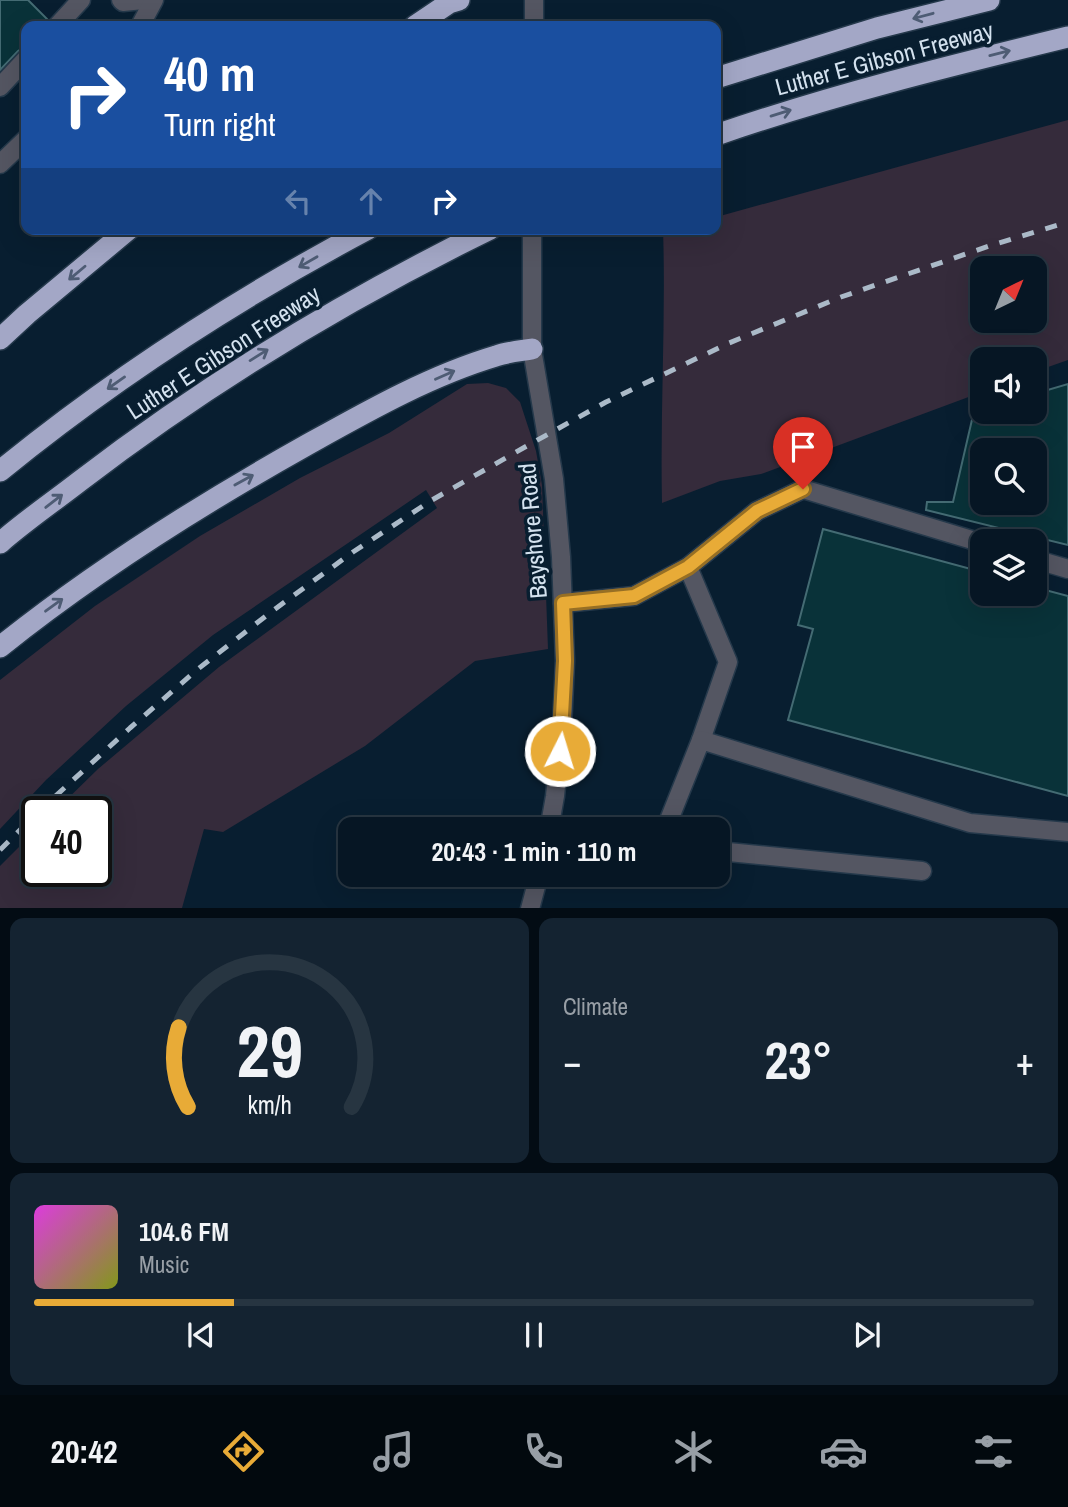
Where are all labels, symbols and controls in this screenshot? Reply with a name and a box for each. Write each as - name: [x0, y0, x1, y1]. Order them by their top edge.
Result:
- one-way arrow: [912, 10, 935, 23]
- street label: Luther E Gibson Freeway: [772, 13, 997, 102]
- text: 40 m: [164, 40, 256, 106]
- one-way arrow: [988, 46, 1011, 59]
- icon: right: [49, 49, 140, 140]
- text: Turn right: [164, 103, 276, 146]
- one-way arrow: [769, 106, 791, 119]
- icon: left: [279, 182, 317, 220]
- icon: ahead: [352, 182, 390, 220]
- icon: right: [425, 182, 463, 220]
- one-way arrow: [298, 256, 319, 269]
- north arrow: [970, 256, 1046, 332]
- map controls: [970, 256, 1047, 606]
- one-way arrow: [68, 265, 86, 281]
- street label: Luther E Gibson Freeway: [120, 277, 326, 426]
- button: sound: [970, 347, 1047, 424]
- one-way arrow: [249, 348, 269, 362]
- one-way arrow: [434, 368, 455, 381]
- one-way arrow: [107, 376, 126, 390]
- pin: [773, 417, 833, 489]
- icon: arrive: [784, 428, 822, 466]
- button: search: [970, 438, 1047, 515]
- street label: Bayshore Road: [510, 462, 554, 600]
- one-way arrow: [233, 473, 254, 486]
- one-way arrow: [44, 494, 63, 509]
- button: layers: [970, 529, 1047, 606]
- one-way arrow: [44, 598, 63, 612]
- position arrow: [523, 714, 597, 788]
- speed limit sign: 40: [21, 796, 112, 887]
- text: 20:43 · 1 min · 110 m: [431, 834, 637, 869]
- text: Climate: [563, 991, 628, 1022]
- text: 29: [236, 1002, 303, 1100]
- text: 23°: [764, 1025, 833, 1095]
- text: −: [563, 1036, 581, 1087]
- text: +: [1016, 1036, 1034, 1087]
- text: km/h: [247, 1087, 292, 1121]
- text: 104.6 FM: [139, 1214, 229, 1249]
- text: Music: [139, 1249, 189, 1280]
- icon: previous: [182, 1316, 220, 1354]
- icon: pause: [515, 1316, 553, 1354]
- icon: next: [848, 1316, 886, 1354]
- icon: directions: [219, 1427, 268, 1476]
- icon: music: [369, 1427, 418, 1476]
- icon: phone: [519, 1427, 568, 1476]
- icon: climate: [669, 1427, 718, 1476]
- icon: car: [819, 1427, 868, 1476]
- icon: filters: [969, 1427, 1018, 1476]
- text: 20:42: [50, 1430, 118, 1473]

